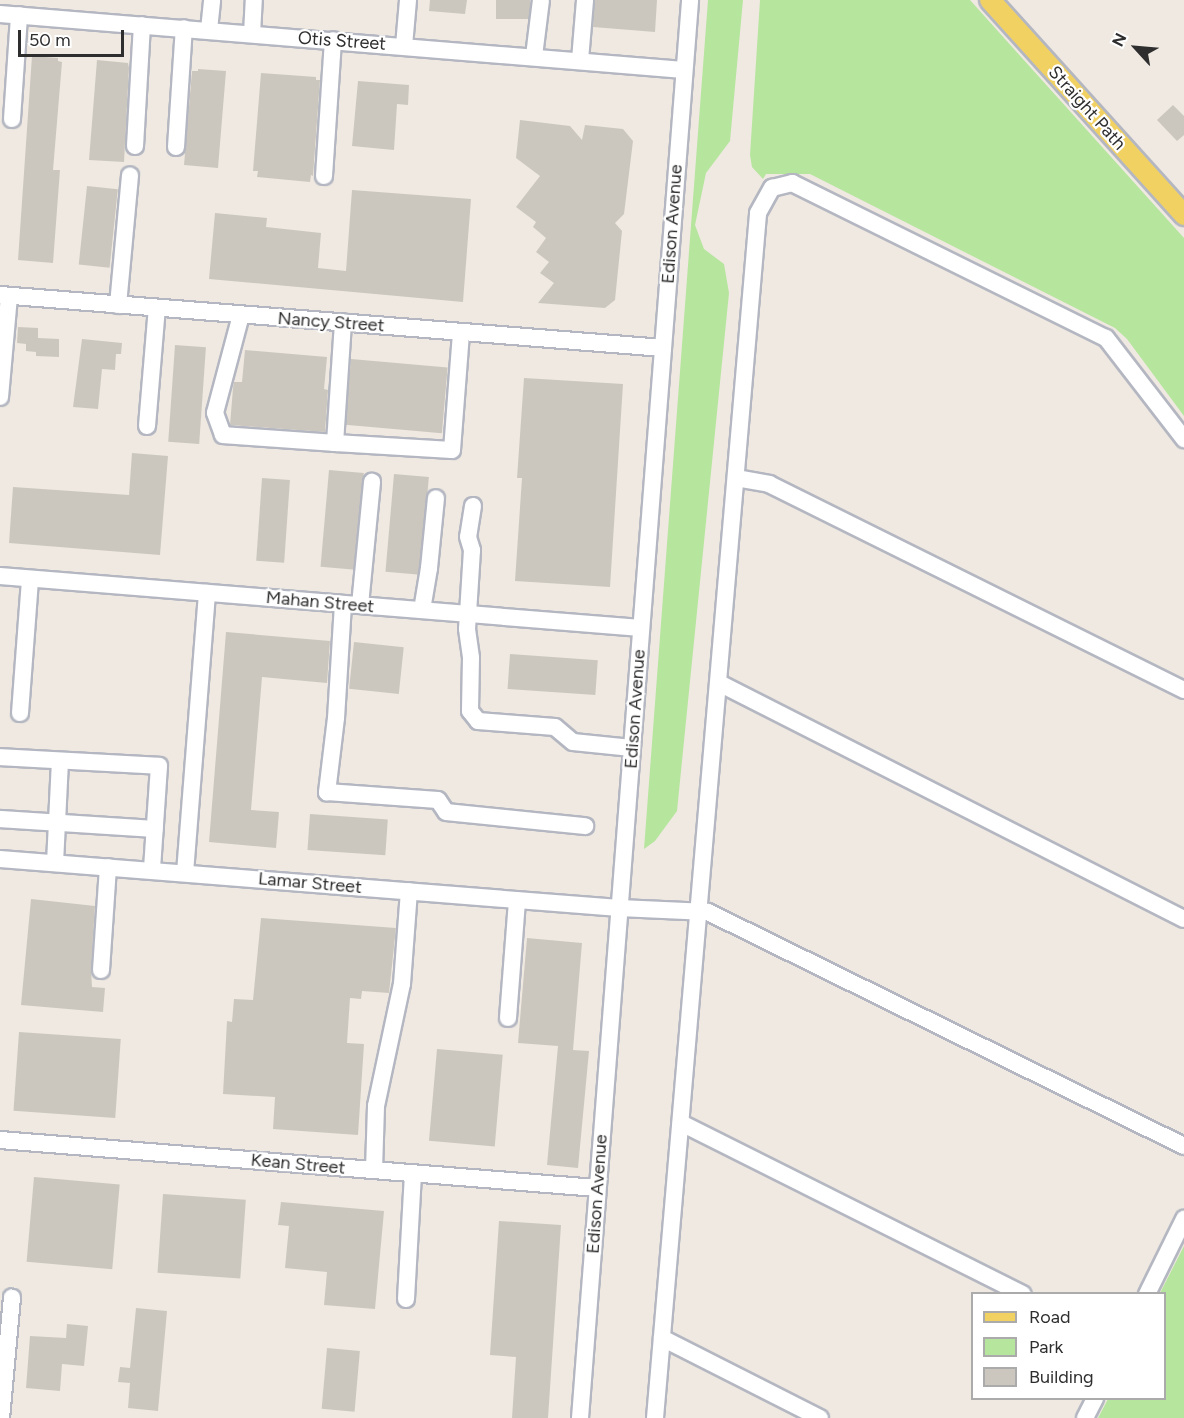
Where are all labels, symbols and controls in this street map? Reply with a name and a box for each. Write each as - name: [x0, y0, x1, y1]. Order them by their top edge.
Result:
- scale bar: [21, 18, 128, 56]
- north arrow: [1106, 18, 1166, 78]
- street label: Otis Street: [297, 27, 387, 55]
- text: 50 m: [29, 29, 71, 51]
- text: N: [1108, 30, 1131, 50]
- street label: Straight Path: [1044, 62, 1130, 154]
- street label: Edison Avenue: [657, 164, 687, 284]
- street label: Nancy Street: [277, 307, 385, 337]
- street label: Mahan Street: [265, 587, 375, 617]
- street label: Edison Avenue: [620, 649, 650, 769]
- street label: Lamar Street: [257, 868, 363, 898]
- street label: Edison Avenue: [582, 1134, 612, 1254]
- street label: Kean Street: [250, 1149, 346, 1179]
- legend: [971, 1292, 1166, 1400]
- text: Road: [1029, 1306, 1070, 1328]
- text: Park: [1029, 1336, 1063, 1358]
- text: Building: [1029, 1366, 1094, 1388]

